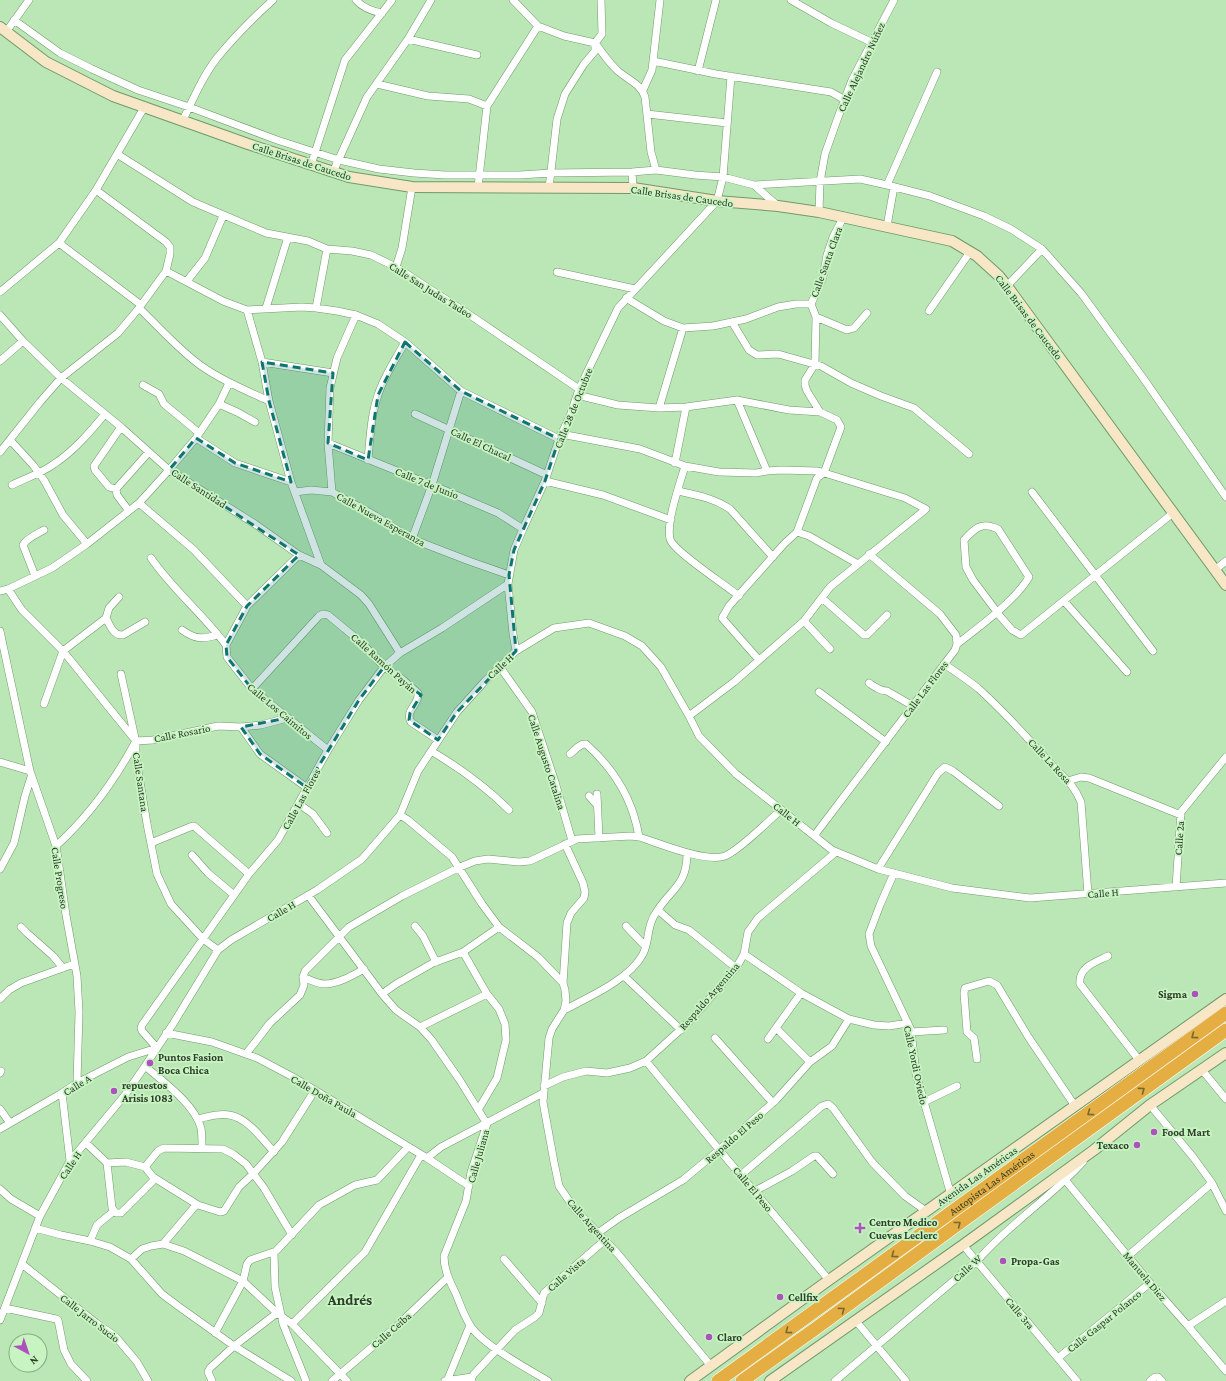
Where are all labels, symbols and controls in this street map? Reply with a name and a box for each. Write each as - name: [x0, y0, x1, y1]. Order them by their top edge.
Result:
- street label: Calle Alejandro Núñez: [835, 20, 888, 114]
- street label: Calle Brisas de Caucedo: [251, 139, 354, 183]
- street label: Calle Brisas de Caucedo: [630, 183, 735, 209]
- street label: Calle Santa Clara: [808, 225, 844, 299]
- street label: Calle San Judas Tadeo: [387, 260, 475, 322]
- street label: Calle Brisas de Caucedo: [993, 272, 1065, 362]
- street label: Calle 28 de Octubre: [551, 366, 595, 450]
- street label: Calle El Chacal: [449, 425, 513, 463]
- street label: Calle 7 de Junio: [393, 465, 461, 502]
- street label: Calle Santidad: [169, 466, 229, 510]
- street label: Calle Nueva Esperanza: [334, 490, 427, 549]
- street label: Calle Ramón Payán: [348, 630, 419, 696]
- street label: Calle H: [484, 651, 516, 681]
- street label: Calle Las Flores: [900, 658, 950, 720]
- street label: Calle Los Caimitos: [245, 680, 315, 742]
- street label: Calle Augusto Catalina: [525, 713, 568, 812]
- street label: Calle Rosario: [153, 722, 212, 744]
- street label: Calle La Rosa: [1026, 736, 1074, 786]
- street label: Calle Santana: [131, 751, 151, 813]
- street label: Calle Las Flores: [279, 766, 323, 832]
- street label: Calle H: [771, 800, 803, 828]
- street label: Calle 2a: [1172, 820, 1186, 856]
- street label: Calle Progreso: [48, 846, 71, 910]
- street label: Calle H: [1087, 886, 1119, 900]
- street label: Calle H: [264, 898, 298, 924]
- street label: Respaldo Argentina: [676, 960, 742, 1033]
- place label: Sigma: [1158, 988, 1188, 1000]
- marker: Sigma: [1190, 989, 1200, 999]
- street label: Calle Yordi Oviedo: [902, 1024, 930, 1106]
- one-way arrow: [1192, 1031, 1199, 1038]
- place label: Puntos Fasion Boca Chica: [158, 1051, 224, 1076]
- marker: Puntos Fasion Boca Chica: [145, 1058, 155, 1068]
- street label: Calle A: [61, 1072, 94, 1098]
- street label: Calle Doña Paula: [289, 1072, 359, 1120]
- place label: repuestos Arisis 1083: [121, 1079, 173, 1104]
- marker: repuestos Arisis 1083: [109, 1086, 119, 1096]
- one-way arrow: [1138, 1088, 1145, 1095]
- street label: Respaldo El Peso: [703, 1108, 767, 1166]
- one-way arrow: [1087, 1108, 1094, 1115]
- place label: Food Mart: [1162, 1126, 1210, 1138]
- marker: Food Mart: [1149, 1127, 1159, 1137]
- street label: Calle Juliana: [465, 1128, 492, 1184]
- place label: Texaco: [1097, 1139, 1129, 1151]
- marker: Texaco: [1132, 1140, 1142, 1150]
- street label: Avenida Las Américas: [935, 1144, 1019, 1208]
- street label: Autopista Las Américas: [947, 1148, 1037, 1218]
- street label: Calle H: [56, 1149, 84, 1181]
- street label: Calle El Peso: [731, 1164, 776, 1214]
- street label: Calle Argentina: [564, 1196, 619, 1255]
- place label: Centro Medico Cuevas Leclerc: [869, 1216, 938, 1241]
- marker: Centro Medico Cuevas Leclerc: [854, 1222, 866, 1234]
- one-way arrow: [953, 1222, 960, 1229]
- street label: Manuela Diez: [1121, 1249, 1169, 1303]
- one-way arrow: [891, 1250, 898, 1257]
- street label: Calle W: [950, 1251, 984, 1284]
- street label: Calle Vista: [545, 1254, 587, 1294]
- place label: Propa-Gas: [1011, 1255, 1060, 1267]
- marker: Propa-Gas: [998, 1256, 1008, 1266]
- street label: Calle Gaspar Polanco: [1064, 1287, 1145, 1355]
- street label: Calle Jarro Sucio: [58, 1291, 122, 1346]
- place label: Cellfix: [788, 1291, 819, 1303]
- district label: Andrés: [327, 1292, 372, 1308]
- marker: Cellfix: [775, 1292, 785, 1302]
- street label: Calle 3ra: [1003, 1295, 1037, 1331]
- one-way arrow: [838, 1307, 845, 1315]
- street label: Calle Ceiba: [369, 1309, 413, 1351]
- one-way arrow: [785, 1326, 792, 1334]
- place label: Claro: [717, 1331, 742, 1343]
- marker: Claro: [704, 1332, 714, 1342]
- north arrow: [8, 1333, 48, 1373]
- text: N: [27, 1354, 41, 1368]

